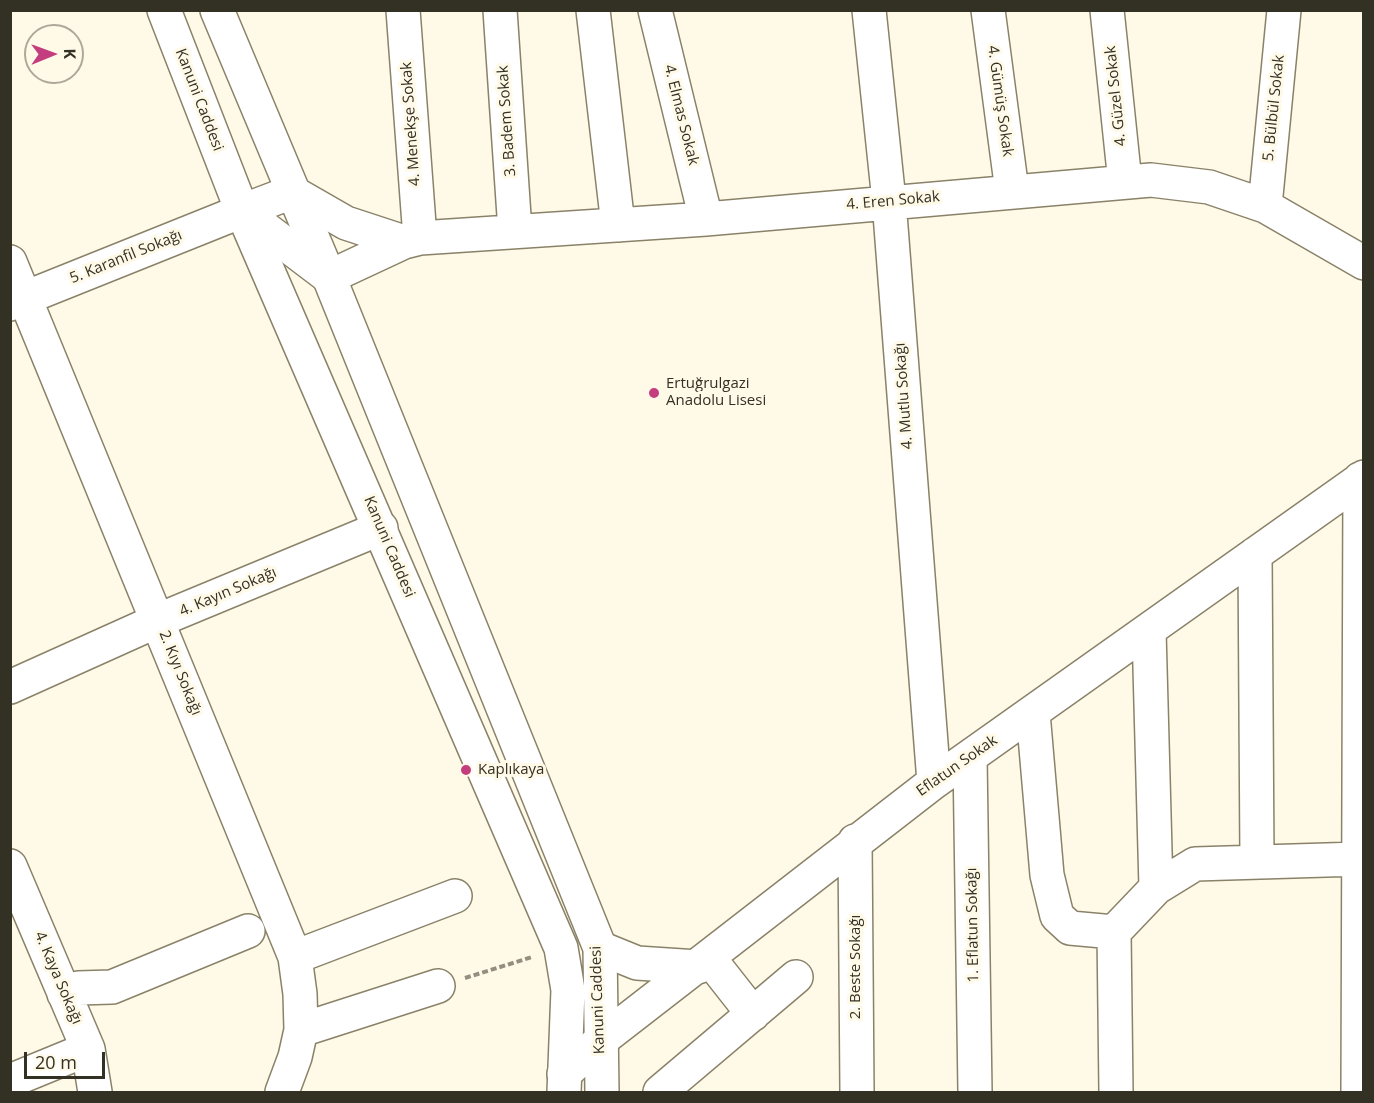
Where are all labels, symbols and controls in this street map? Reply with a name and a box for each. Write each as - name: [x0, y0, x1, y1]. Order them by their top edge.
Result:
- north arrow: [24, 24, 84, 84]
- street label: 4. Gümüş Sokak: [983, 44, 1017, 158]
- street label: 4. Güzel Sokak: [1102, 45, 1130, 147]
- street label: Kanuni Caddesi: [171, 46, 227, 154]
- text: K: [59, 48, 81, 59]
- street label: 5. Bülbül Sokak: [1259, 54, 1289, 162]
- street label: 4. Menekşe Sokak: [398, 61, 424, 187]
- street label: 4. Elmas Sokak: [660, 63, 702, 167]
- street label: 3. Badem Sokak: [494, 65, 520, 177]
- street label: 4. Eren Sokak: [846, 188, 940, 214]
- street label: 5. Karanfil Sokağı: [67, 226, 185, 288]
- street label: 4. Mutlu Sokağı: [891, 342, 917, 450]
- place label: Ertuğrulgazi Anadolu Lisesi: [666, 375, 766, 410]
- marker: Ertuğrulgazi Anadolu Lisesi: [647, 386, 661, 400]
- street label: Kanuni Caddesi: [360, 494, 418, 600]
- street label: 4. Kayın Sokağı: [177, 563, 279, 621]
- street label: 2. Kıyı Sokağı: [155, 628, 205, 718]
- street label: Eflatun Sokak: [913, 732, 1001, 800]
- place label: Kaplıkaya: [478, 761, 544, 779]
- marker: Kaplıkaya: [459, 763, 473, 777]
- street label: 1. Eflatun Sokağı: [963, 867, 983, 983]
- street label: 2. Beste Sokağı: [847, 915, 865, 1019]
- street label: 4. Kaya Sokağı: [30, 929, 86, 1027]
- street label: Kanuni Caddesi: [587, 946, 609, 1054]
- scale bar: [27, 1040, 108, 1078]
- text: 20 m: [35, 1050, 77, 1074]

